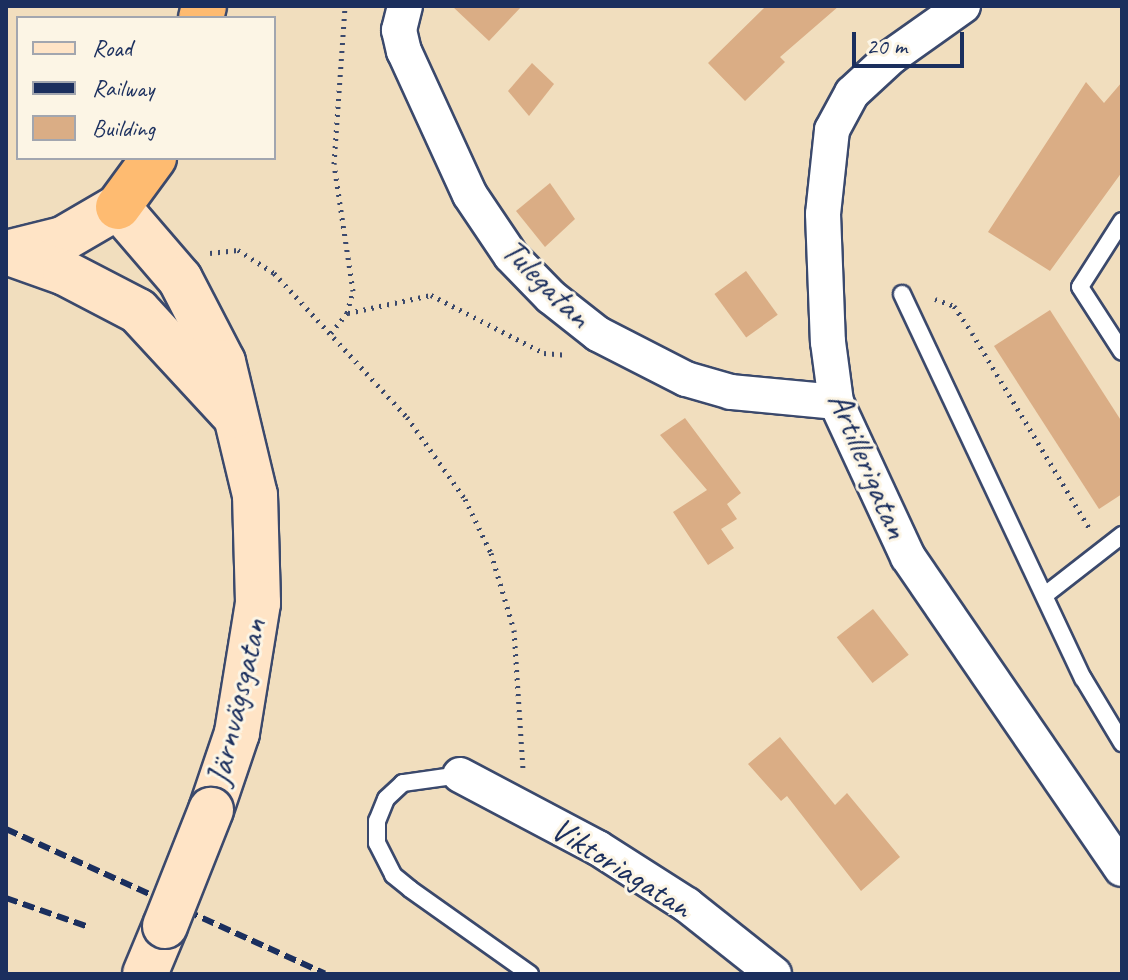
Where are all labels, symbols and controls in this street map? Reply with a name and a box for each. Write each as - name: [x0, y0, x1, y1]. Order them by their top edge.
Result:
- legend: [16, 16, 276, 160]
- scale bar: [856, 16, 968, 66]
- text: 20 m: [866, 31, 907, 61]
- text: Road: [92, 33, 132, 63]
- text: Railway: [92, 73, 154, 103]
- text: Building: [92, 113, 155, 143]
- street label: Tulegatan: [494, 230, 600, 336]
- street label: Artillerigatan: [820, 386, 918, 544]
- street label: Järnvägsgatan: [197, 615, 275, 789]
- street label: Viktoriagatan: [544, 808, 700, 926]

